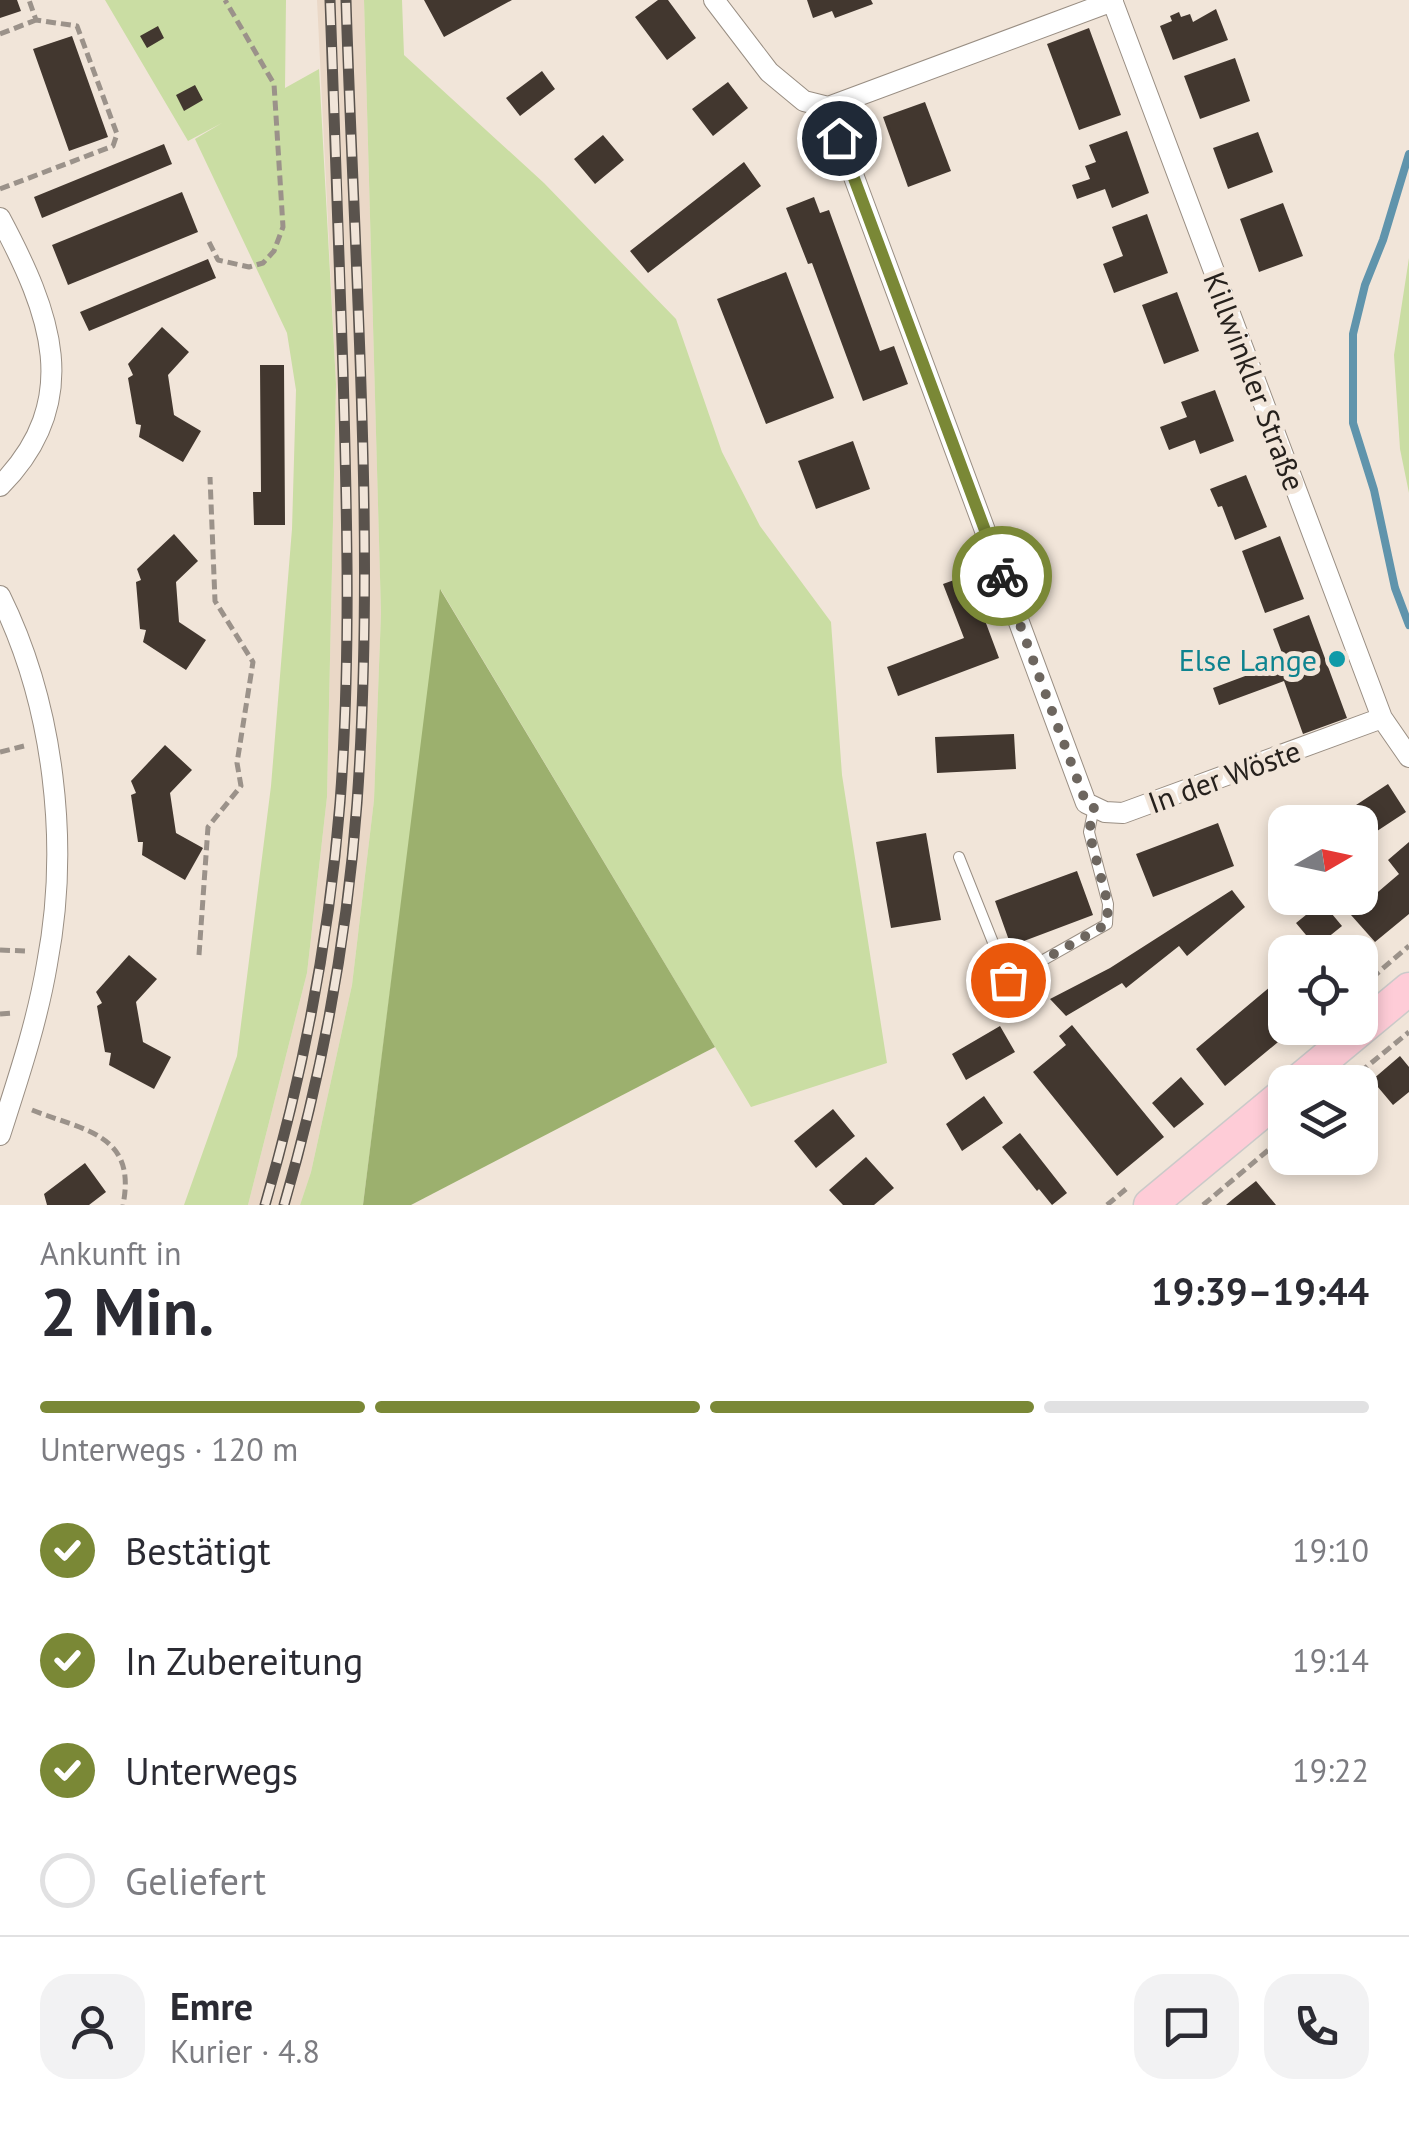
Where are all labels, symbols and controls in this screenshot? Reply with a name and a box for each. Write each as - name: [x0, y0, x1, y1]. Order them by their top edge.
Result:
- pin: [797, 96, 882, 181]
- icon: home: [812, 111, 867, 166]
- street label: Killwinkler Straße: [1195, 266, 1315, 496]
- courier: [952, 526, 1052, 626]
- icon: bike: [975, 549, 1030, 604]
- place label: Else Lange: [1179, 640, 1317, 679]
- marker: Else Lange: [1326, 648, 1348, 670]
- street label: In der Wöste: [1142, 730, 1306, 822]
- north arrow: [1268, 805, 1378, 915]
- map controls: [1268, 805, 1378, 1175]
- button: locate: [1268, 935, 1378, 1045]
- pin: [966, 938, 1051, 1023]
- icon: bag: [981, 953, 1036, 1008]
- button: layers: [1268, 1065, 1378, 1175]
- text: Ankunft in: [40, 1232, 181, 1274]
- text: 19:39–19:44: [1151, 1266, 1369, 1315]
- text: 2 Min.: [40, 1269, 214, 1353]
- text: Unterwegs · 120 m: [40, 1428, 298, 1470]
- icon: check: [40, 1523, 95, 1578]
- text: Bestätigt: [125, 1526, 271, 1575]
- text: 19:10: [1292, 1529, 1369, 1571]
- icon: check: [40, 1633, 95, 1688]
- text: In Zubereitung: [125, 1636, 363, 1685]
- text: 19:14: [1292, 1639, 1369, 1681]
- icon: check: [40, 1743, 95, 1798]
- text: Unterwegs: [125, 1746, 298, 1795]
- text: 19:22: [1292, 1749, 1369, 1791]
- text: Geliefert: [125, 1856, 266, 1905]
- button: person: [40, 1974, 145, 2079]
- button: chat: [1134, 1974, 1239, 2079]
- button: phone: [1264, 1974, 1369, 2079]
- text: Emre: [170, 1981, 253, 2030]
- text: Kurier · 4.8: [170, 2030, 320, 2072]

